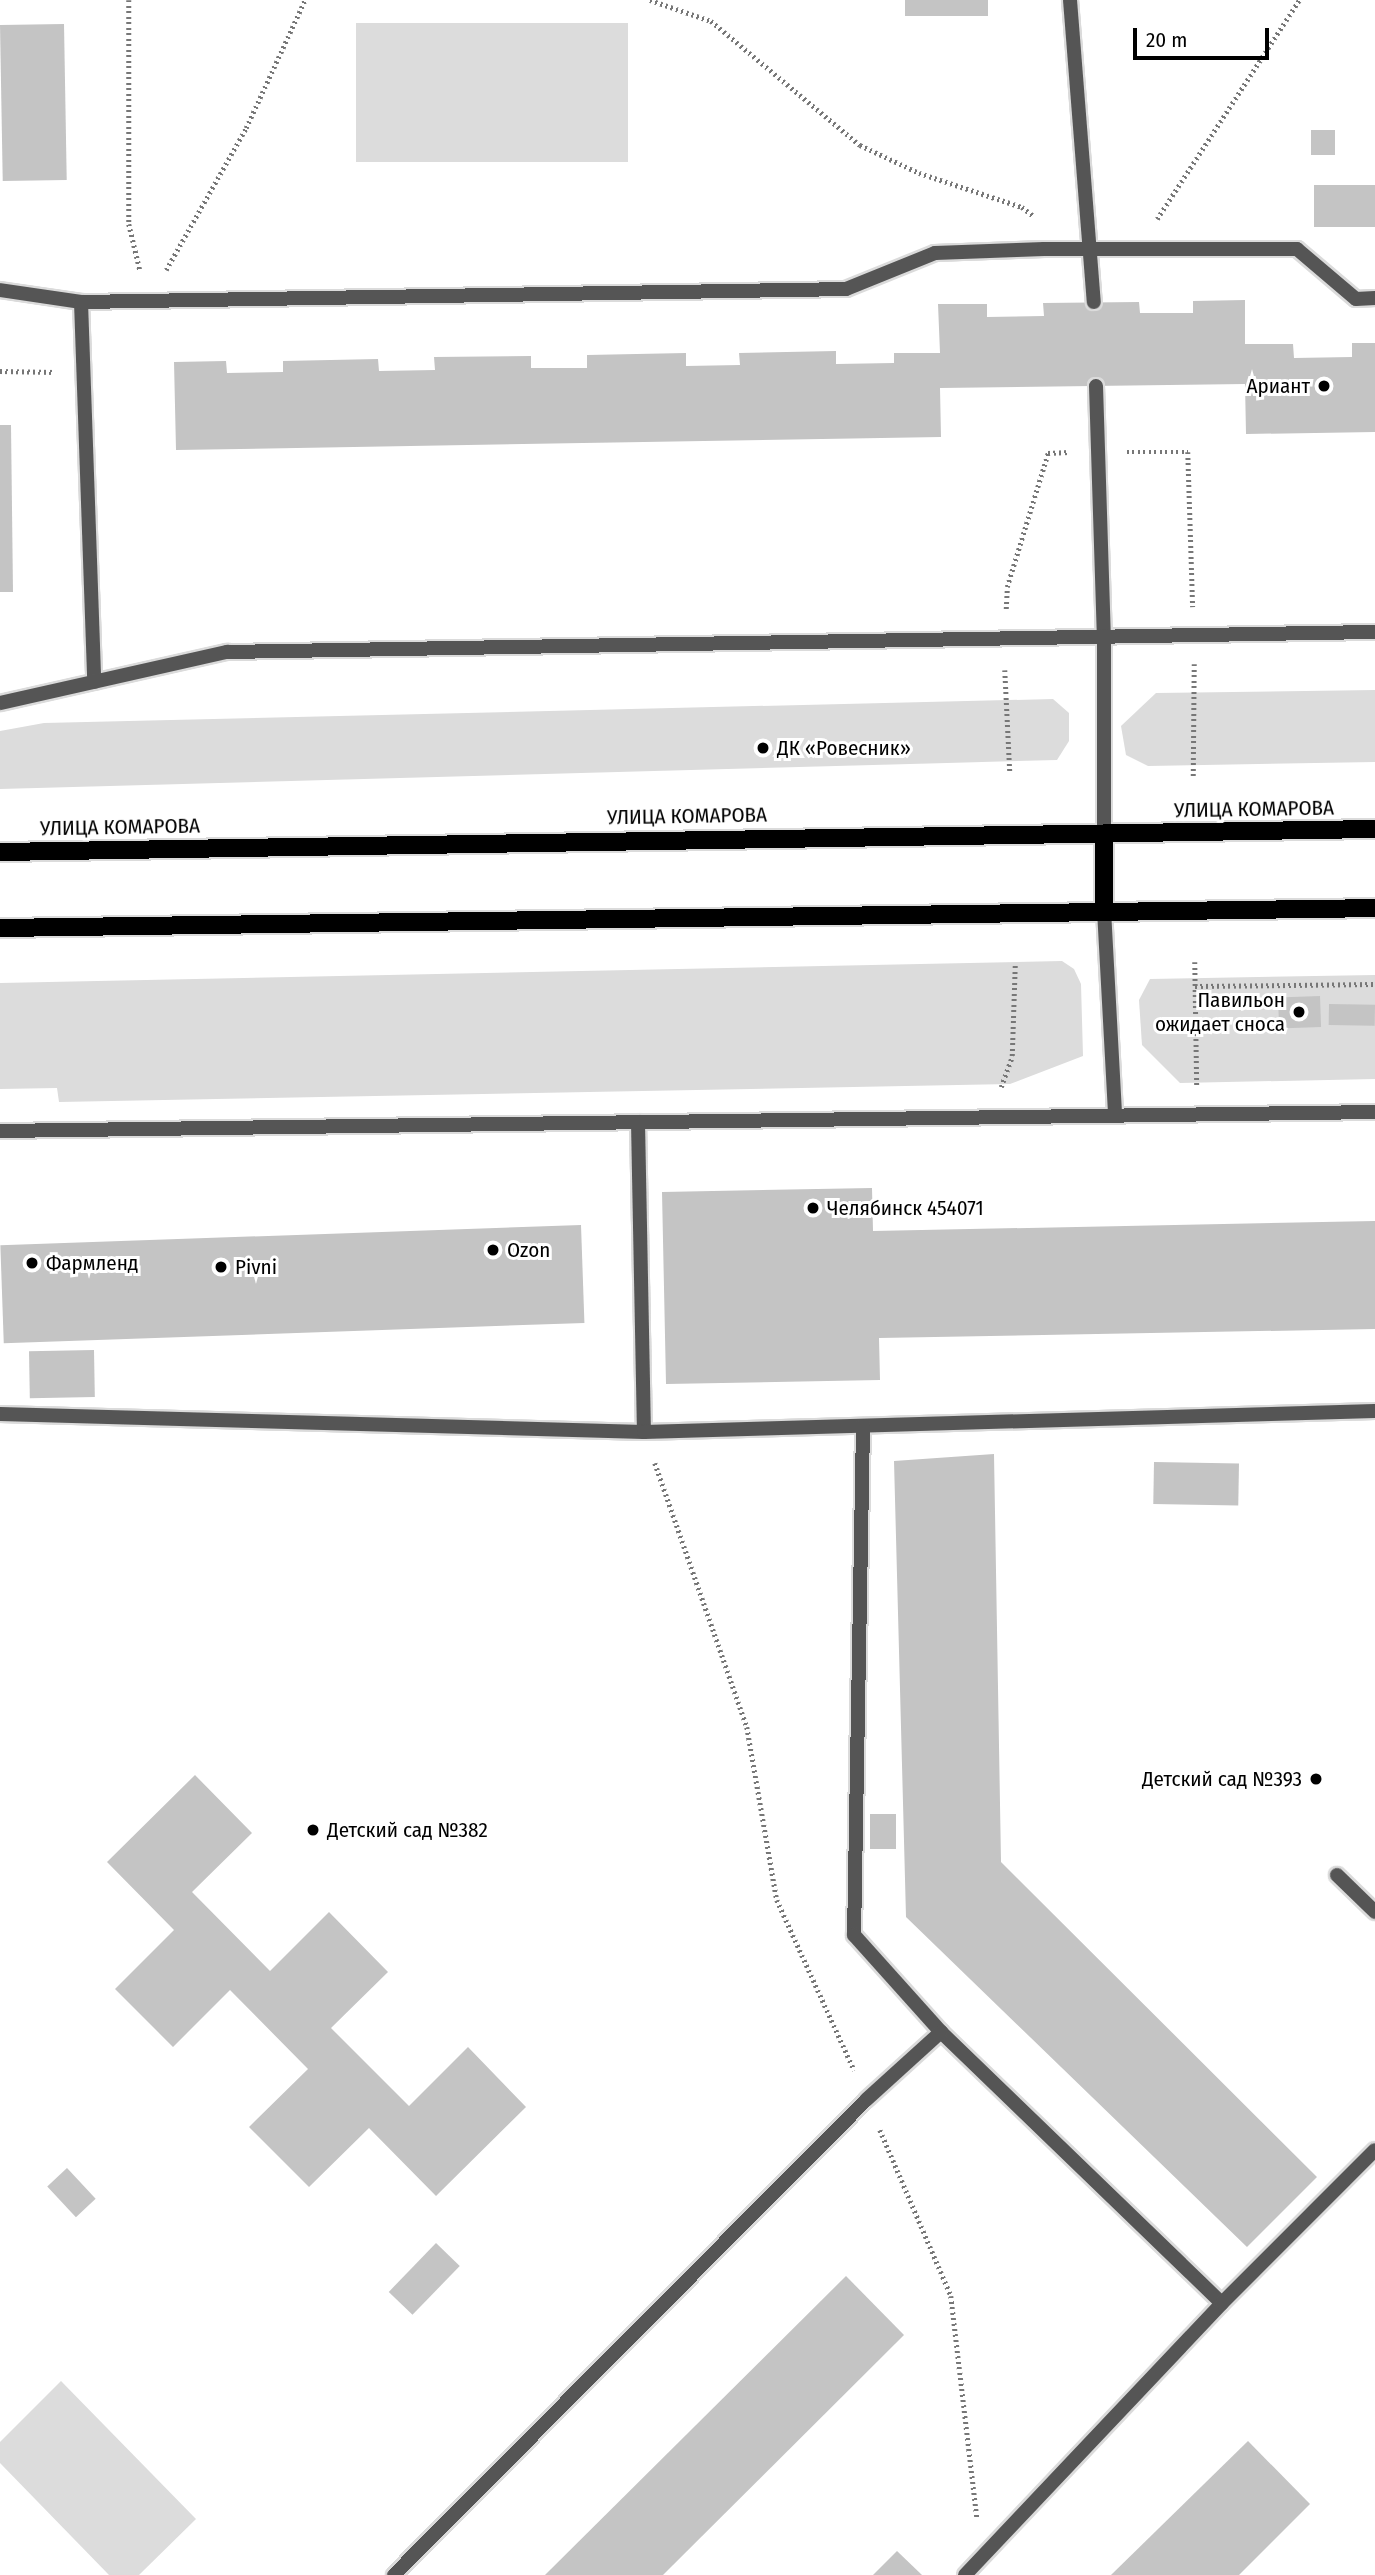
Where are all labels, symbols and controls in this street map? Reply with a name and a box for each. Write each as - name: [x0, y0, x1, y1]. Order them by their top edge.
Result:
- scale bar: [1137, 14, 1274, 58]
- text: 20 m: [1146, 27, 1187, 53]
- place label: Ариант: [1246, 373, 1310, 399]
- marker: Ариант: [1316, 378, 1332, 394]
- place label: ДК «Ровесник»: [777, 735, 911, 761]
- marker: ДК «Ровесник»: [755, 740, 771, 756]
- street label: УЛИЦА КОМАРОВА: [1174, 795, 1334, 823]
- street label: УЛИЦА КОМАРОВА: [607, 802, 767, 830]
- street label: УЛИЦА КОМАРОВА: [40, 813, 200, 841]
- place label: Павильон ожидает сноса: [1155, 987, 1285, 1037]
- marker: Павильон ожидает сноса: [1291, 1004, 1307, 1020]
- place label: Челябинск 454071: [827, 1195, 984, 1221]
- marker: Челябинск 454071: [805, 1200, 821, 1216]
- place label: Ozon: [507, 1237, 550, 1263]
- marker: Ozon: [485, 1242, 501, 1258]
- place label: Фармленд: [46, 1250, 138, 1276]
- place label: Pivni: [235, 1254, 277, 1280]
- marker: Фармленд: [24, 1255, 40, 1271]
- marker: Pivni: [213, 1259, 229, 1275]
- place label: Детский сад №393: [1142, 1766, 1302, 1792]
- marker: Детский сад №393: [1308, 1771, 1324, 1787]
- place label: Детский сад №382: [327, 1817, 488, 1843]
- marker: Детский сад №382: [305, 1822, 321, 1838]

